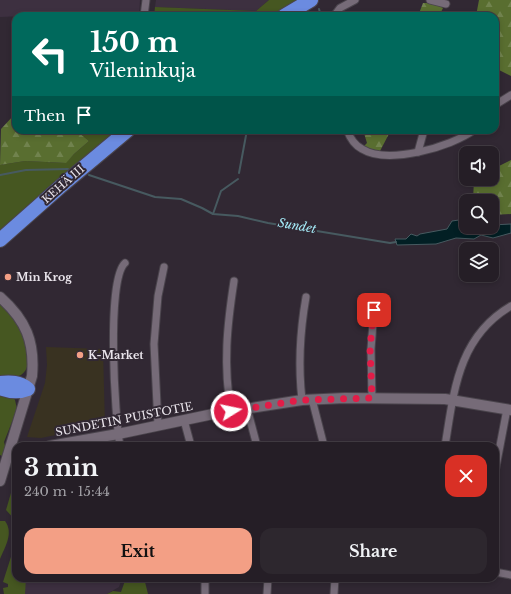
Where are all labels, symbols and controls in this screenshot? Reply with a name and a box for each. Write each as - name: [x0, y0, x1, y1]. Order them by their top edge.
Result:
- text: 150 m: [90, 25, 178, 60]
- icon: left: [24, 28, 76, 80]
- text: Vileninkuja: [90, 60, 196, 82]
- icon: arrive: [73, 104, 95, 126]
- text: Then: [24, 106, 65, 125]
- map controls: [459, 146, 499, 282]
- button: sound: [459, 146, 499, 186]
- street label: KEHÄ III: [39, 161, 87, 206]
- button: search: [459, 194, 499, 234]
- water label: Sundet: [277, 215, 318, 236]
- button: layers: [459, 242, 499, 282]
- place label: Min Krog: [16, 270, 72, 284]
- marker: Min Krog: [3, 272, 13, 282]
- pin: [357, 293, 391, 327]
- icon: arrive: [363, 299, 385, 321]
- place label: K-Market: [88, 348, 144, 362]
- marker: K-Market: [75, 350, 85, 360]
- position arrow: [210, 390, 252, 432]
- street label: SUNDETIN PUISTOTIE: [54, 399, 194, 439]
- text: 3 min: [24, 453, 98, 482]
- button: close: [445, 455, 487, 497]
- text: 240 m · 15:44: [24, 483, 110, 500]
- button: Exit: [24, 528, 252, 574]
- button: Share: [260, 528, 487, 574]

